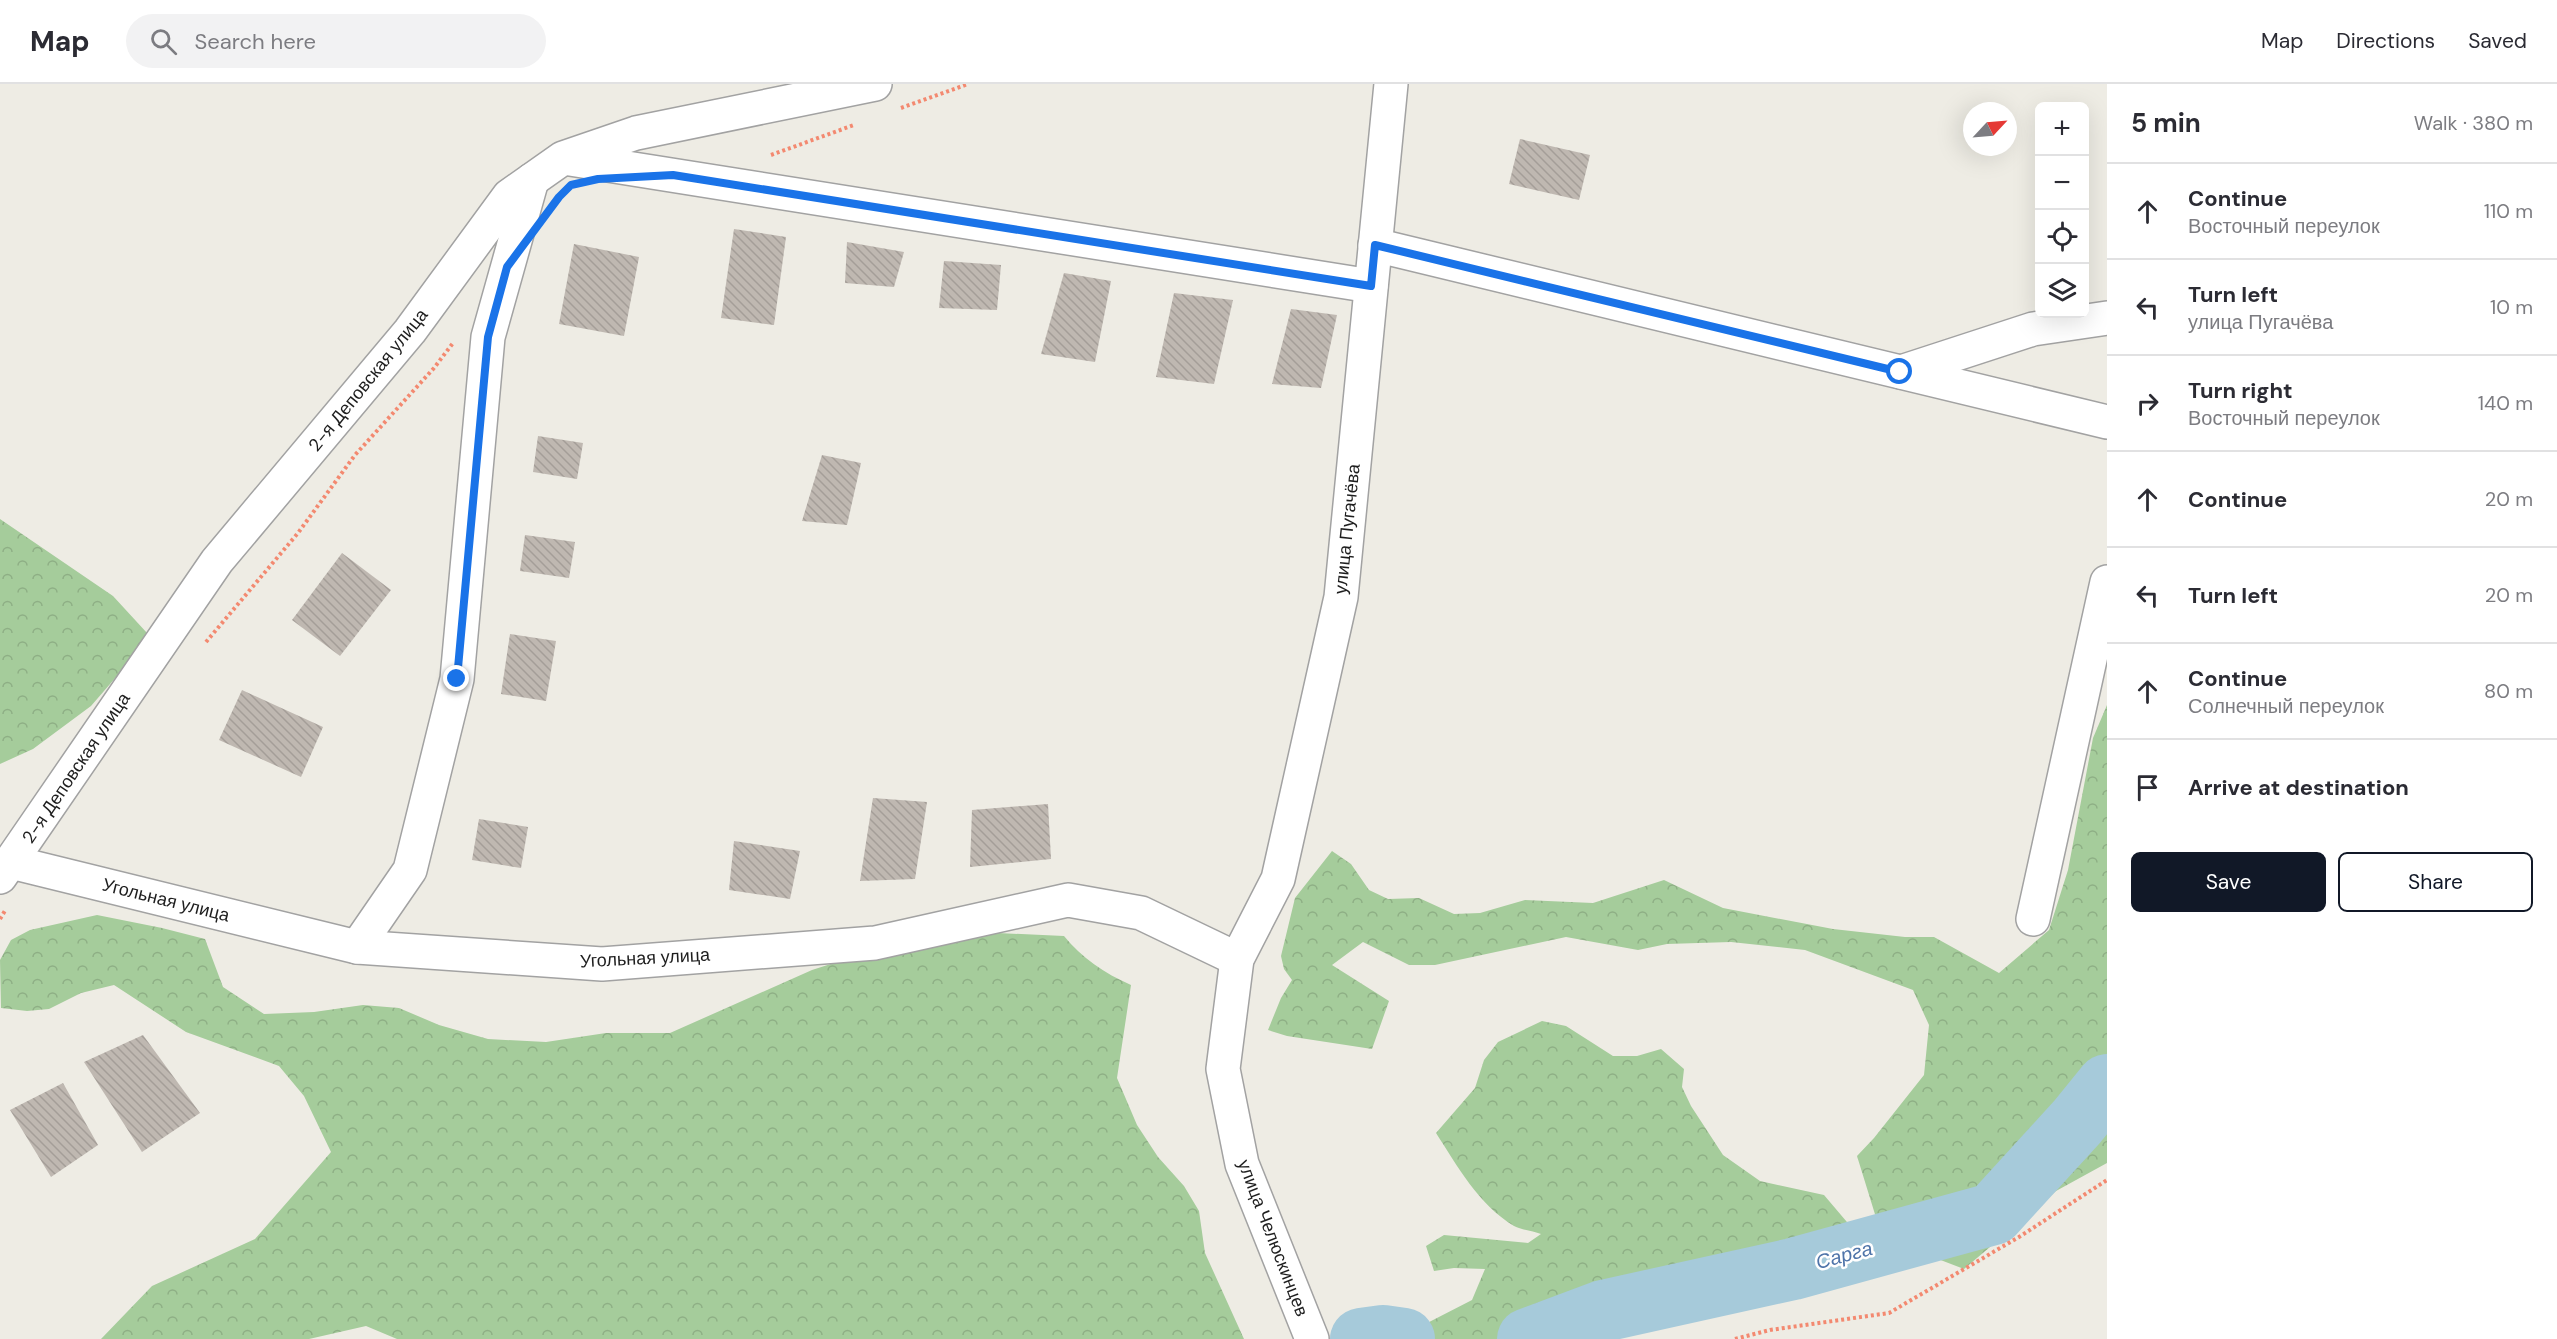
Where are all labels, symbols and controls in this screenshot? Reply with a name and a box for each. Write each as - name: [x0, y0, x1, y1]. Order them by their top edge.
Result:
- search box: [126, 14, 546, 68]
- text: Map: [30, 23, 90, 60]
- icon: search: [147, 25, 180, 58]
- text: Search here: [195, 27, 316, 56]
- text: Map: [2261, 27, 2303, 55]
- text: Directions: [2336, 27, 2435, 55]
- text: Saved: [2468, 27, 2527, 55]
- north arrow: [1963, 102, 2017, 156]
- map controls: [2035, 102, 2089, 318]
- button: +: [2035, 102, 2089, 156]
- text: 5 min: [2131, 106, 2201, 140]
- text: Walk · 380 m: [2414, 110, 2533, 136]
- button: −: [2035, 156, 2089, 210]
- text: Continue: [2188, 184, 2287, 213]
- icon: ahead: [2131, 195, 2164, 228]
- text: 110 m: [2484, 198, 2533, 224]
- button: locate: [2035, 210, 2089, 264]
- text: Восточный переулок: [2188, 213, 2380, 239]
- button: layers: [2035, 264, 2089, 318]
- text: Turn left: [2188, 280, 2278, 309]
- icon: left: [2131, 291, 2164, 324]
- text: 10 m: [2490, 294, 2533, 320]
- street label: 2-я Деповская улица: [303, 303, 434, 456]
- text: улица Пугачёва: [2188, 309, 2333, 335]
- route start: [1886, 358, 1912, 384]
- text: Turn right: [2188, 376, 2293, 405]
- icon: right: [2131, 387, 2164, 420]
- text: 140 m: [2478, 390, 2533, 416]
- text: Восточный переулок: [2188, 405, 2380, 431]
- street label: улица Пугачёва: [1328, 462, 1366, 595]
- icon: ahead: [2131, 483, 2164, 516]
- text: Continue: [2188, 485, 2287, 514]
- text: 20 m: [2485, 486, 2533, 512]
- icon: left: [2131, 579, 2164, 612]
- text: Turn left: [2188, 581, 2278, 610]
- text: 20 m: [2485, 582, 2533, 608]
- text: Continue: [2188, 664, 2287, 693]
- route end: [443, 665, 469, 691]
- icon: ahead: [2131, 675, 2164, 708]
- text: 80 m: [2484, 678, 2533, 704]
- street label: 2-я Деповская улица: [16, 687, 136, 848]
- text: Солнечный переулок: [2188, 693, 2384, 719]
- icon: arrive: [2131, 771, 2164, 804]
- text: Arrive at destination: [2188, 773, 2409, 802]
- button: Save: [2131, 852, 2326, 912]
- button: Share: [2338, 852, 2533, 912]
- street label: Угольная улица: [100, 873, 233, 928]
- street label: Угольная улица: [579, 943, 712, 973]
- street label: улица Челюскинцев: [1232, 1156, 1314, 1320]
- water label: Сарга: [1813, 1235, 1875, 1275]

